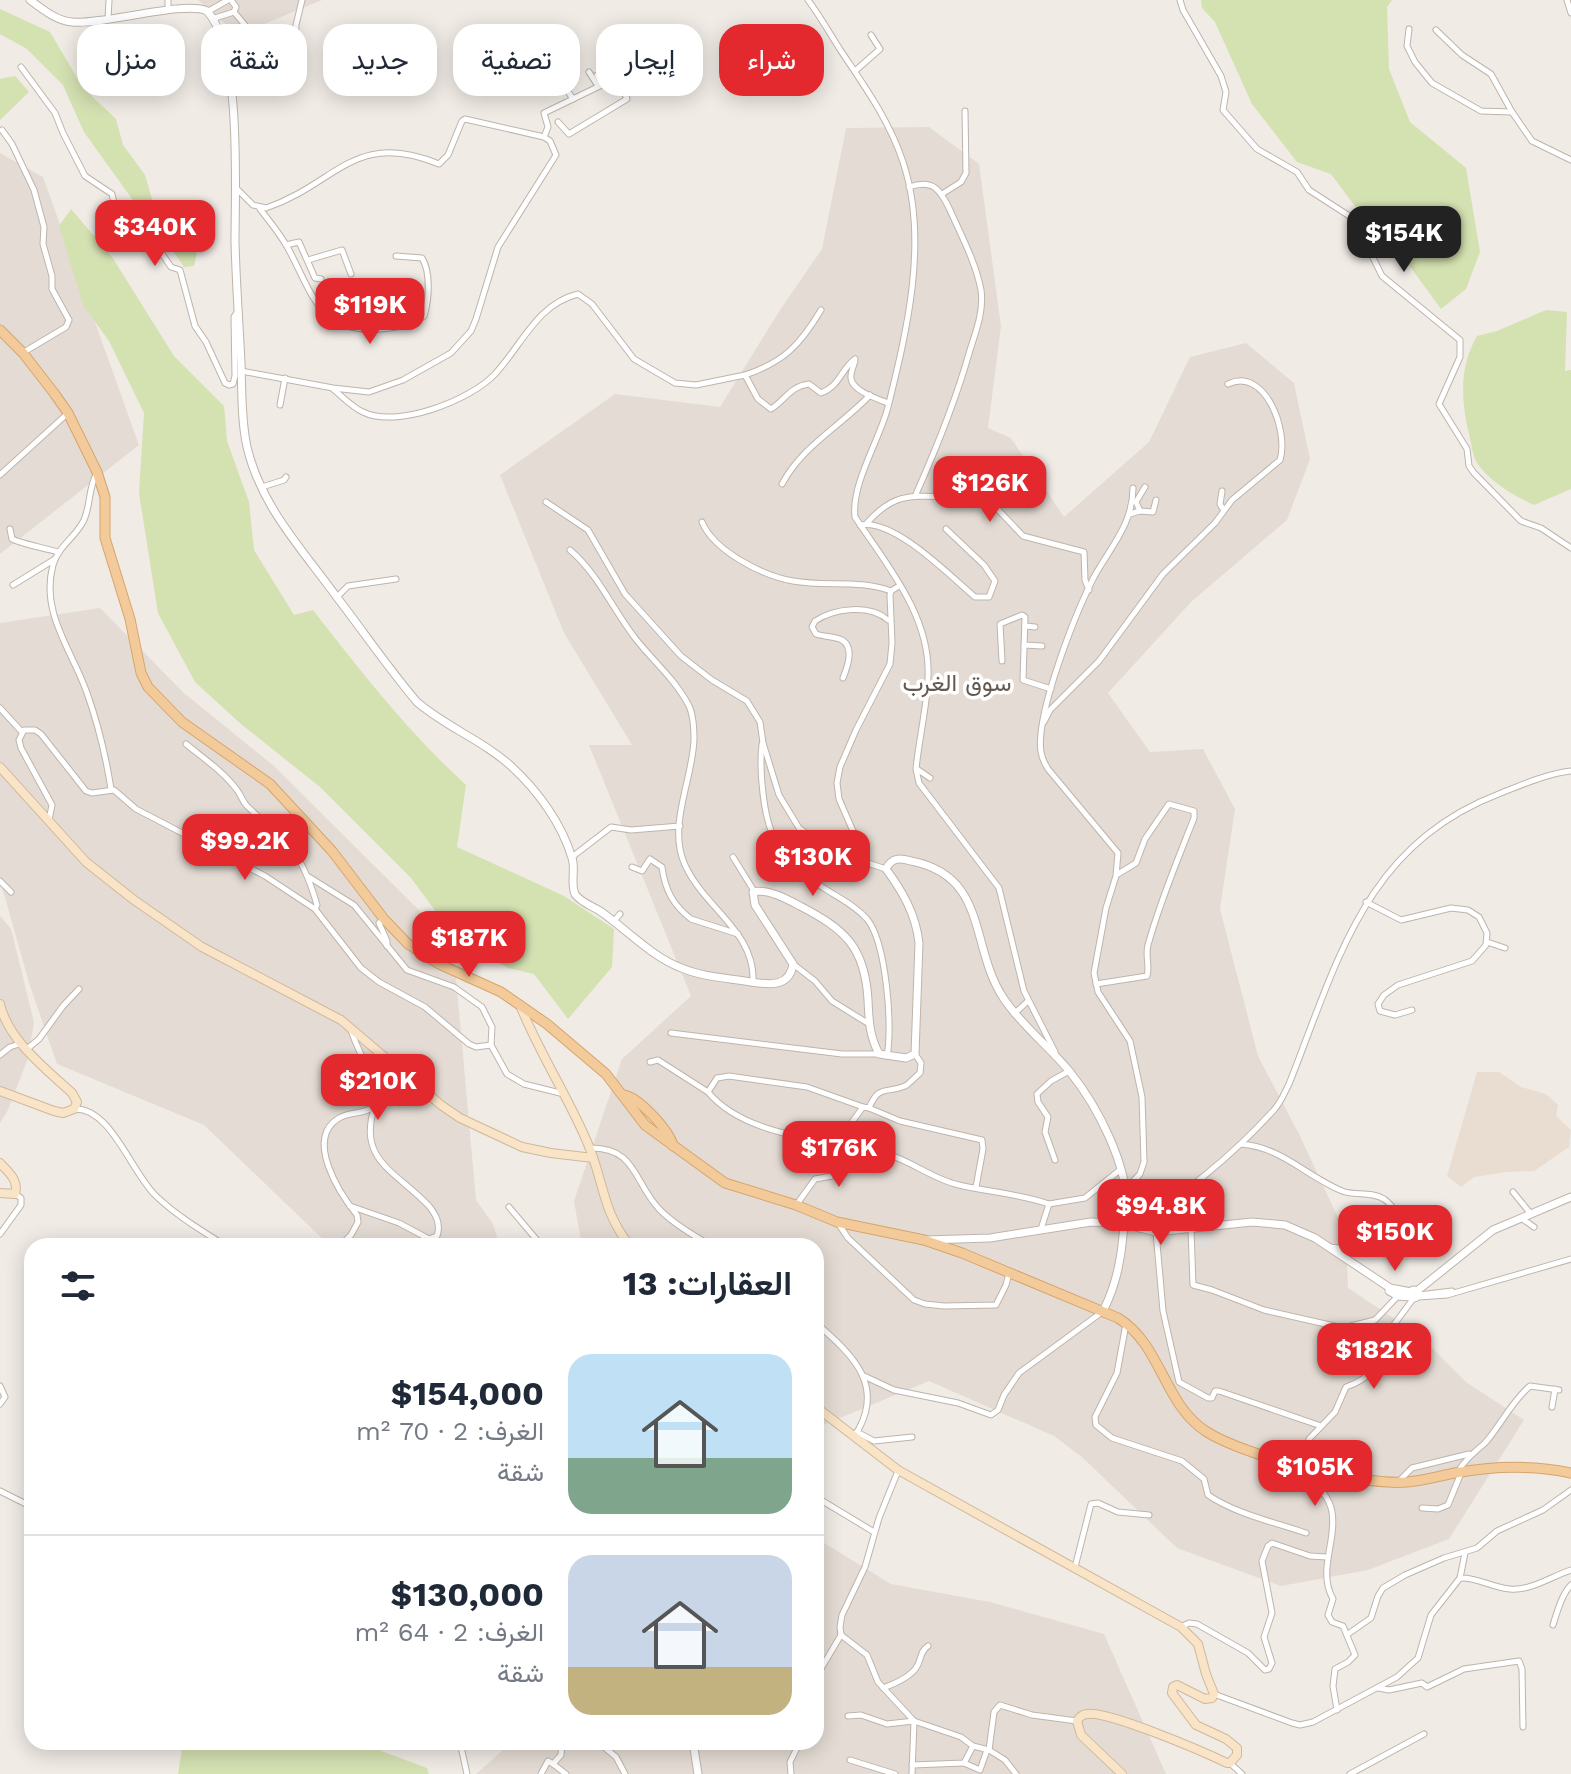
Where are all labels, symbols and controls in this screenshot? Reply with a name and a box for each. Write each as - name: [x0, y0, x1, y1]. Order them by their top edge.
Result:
- chip: منزل: [77, 24, 185, 96]
- chip: شقة: [201, 24, 307, 96]
- chip: جديد: [323, 24, 437, 96]
- chip: تصفية: [453, 24, 580, 96]
- chip: إيجار: [596, 24, 703, 96]
- chip: شراء: [719, 24, 824, 96]
- pin: $340K: [99, 200, 211, 268]
- pin: $154K: [1348, 206, 1460, 274]
- text: $340K: [113, 211, 197, 241]
- text: $154K: [1365, 217, 1443, 247]
- pin: $119K: [314, 278, 426, 346]
- text: $119K: [333, 289, 407, 319]
- pin: $126K: [934, 456, 1046, 524]
- text: $126K: [951, 467, 1029, 497]
- district label: سوق الغرب: [902, 669, 1012, 698]
- pin: $99.2K: [180, 814, 310, 882]
- text: $99.2K: [200, 825, 290, 855]
- pin: $130K: [757, 830, 869, 898]
- text: $130K: [774, 841, 852, 871]
- pin: $187K: [413, 911, 525, 979]
- text: $187K: [430, 922, 508, 952]
- pin: $210K: [322, 1054, 434, 1122]
- text: $210K: [339, 1065, 417, 1095]
- pin: $176K: [783, 1121, 895, 1189]
- text: $176K: [800, 1132, 878, 1162]
- pin: $94.8K: [1096, 1179, 1226, 1247]
- text: $94.8K: [1115, 1190, 1207, 1220]
- pin: $150K: [1339, 1205, 1451, 1273]
- text: $150K: [1356, 1216, 1434, 1246]
- text: العقارات: 13: [623, 1263, 792, 1303]
- icon: filters: [56, 1264, 100, 1308]
- pin: $182K: [1318, 1323, 1430, 1391]
- text: $182K: [1335, 1334, 1413, 1364]
- text: $154,000: [391, 1373, 544, 1413]
- icon: home: [632, 1386, 728, 1482]
- text: الغرف: 2 · 70 m²: [356, 1416, 544, 1446]
- pin: $105K: [1259, 1440, 1371, 1508]
- text: $105K: [1276, 1451, 1354, 1481]
- text: شقة: [497, 1457, 544, 1487]
- text: $130,000: [391, 1574, 544, 1614]
- icon: home: [632, 1587, 728, 1683]
- text: الغرف: 2 · 64 m²: [355, 1617, 544, 1647]
- text: شقة: [497, 1658, 544, 1688]

